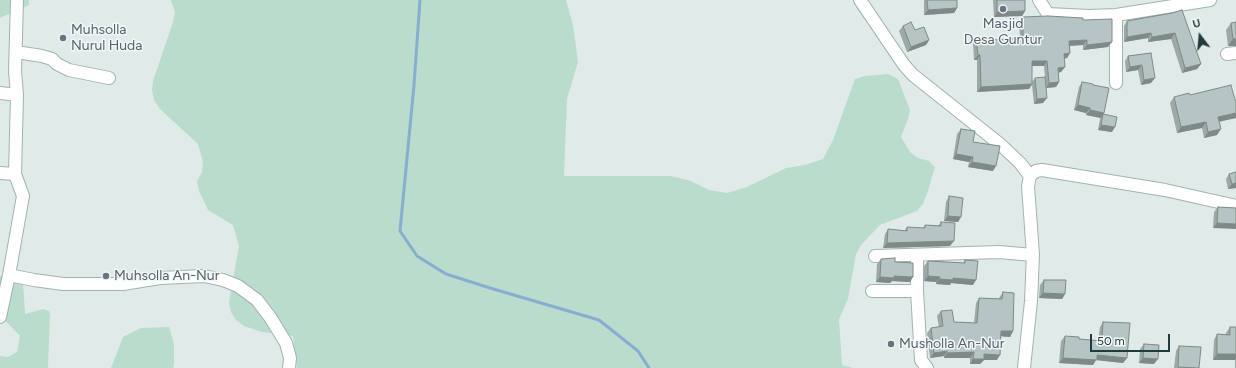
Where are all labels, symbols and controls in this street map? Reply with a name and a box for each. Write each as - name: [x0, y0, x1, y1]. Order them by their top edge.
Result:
- marker: Masjid Desa Guntur: [998, 4, 1008, 14]
- place label: Masjid Desa Guntur: [964, 16, 1042, 48]
- north arrow: [1180, 16, 1220, 56]
- text: U: [1191, 17, 1202, 31]
- place label: Muhsolla Nurul Huda: [71, 22, 142, 54]
- marker: Muhsolla Nurul Huda: [58, 33, 68, 43]
- place label: Muhsolla An-Nur: [114, 268, 219, 284]
- marker: Muhsolla An-Nur: [101, 271, 111, 281]
- scale bar: [1092, 326, 1172, 352]
- text: 50 m: [1097, 334, 1125, 348]
- place label: Musholla An-Nur: [899, 336, 1004, 352]
- marker: Musholla An-Nur: [886, 339, 896, 349]

